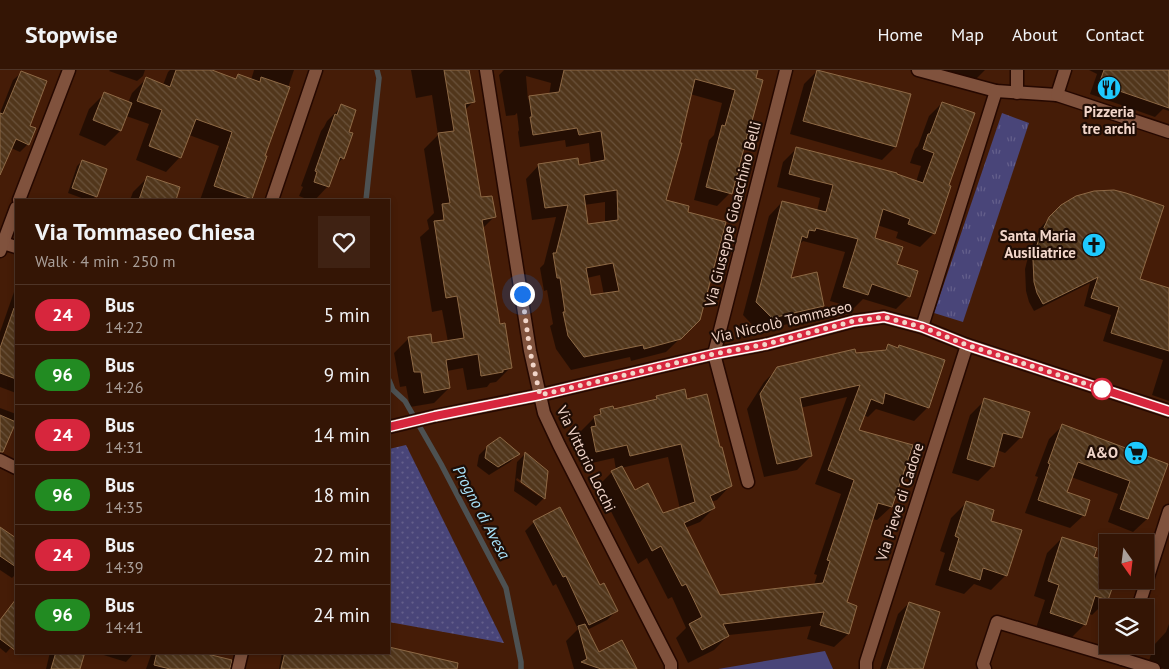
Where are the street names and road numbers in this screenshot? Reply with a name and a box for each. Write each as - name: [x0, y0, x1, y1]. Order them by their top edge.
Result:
- street label: Via Giuseppe Gioacchino Belli: [700, 119, 765, 310]
- street label: Via Niccolò Tommaseo: [709, 296, 854, 347]
- street label: Via Vittorio Locchi: [552, 402, 620, 515]
- street label: Via Pieve di Cadore: [871, 440, 928, 564]

